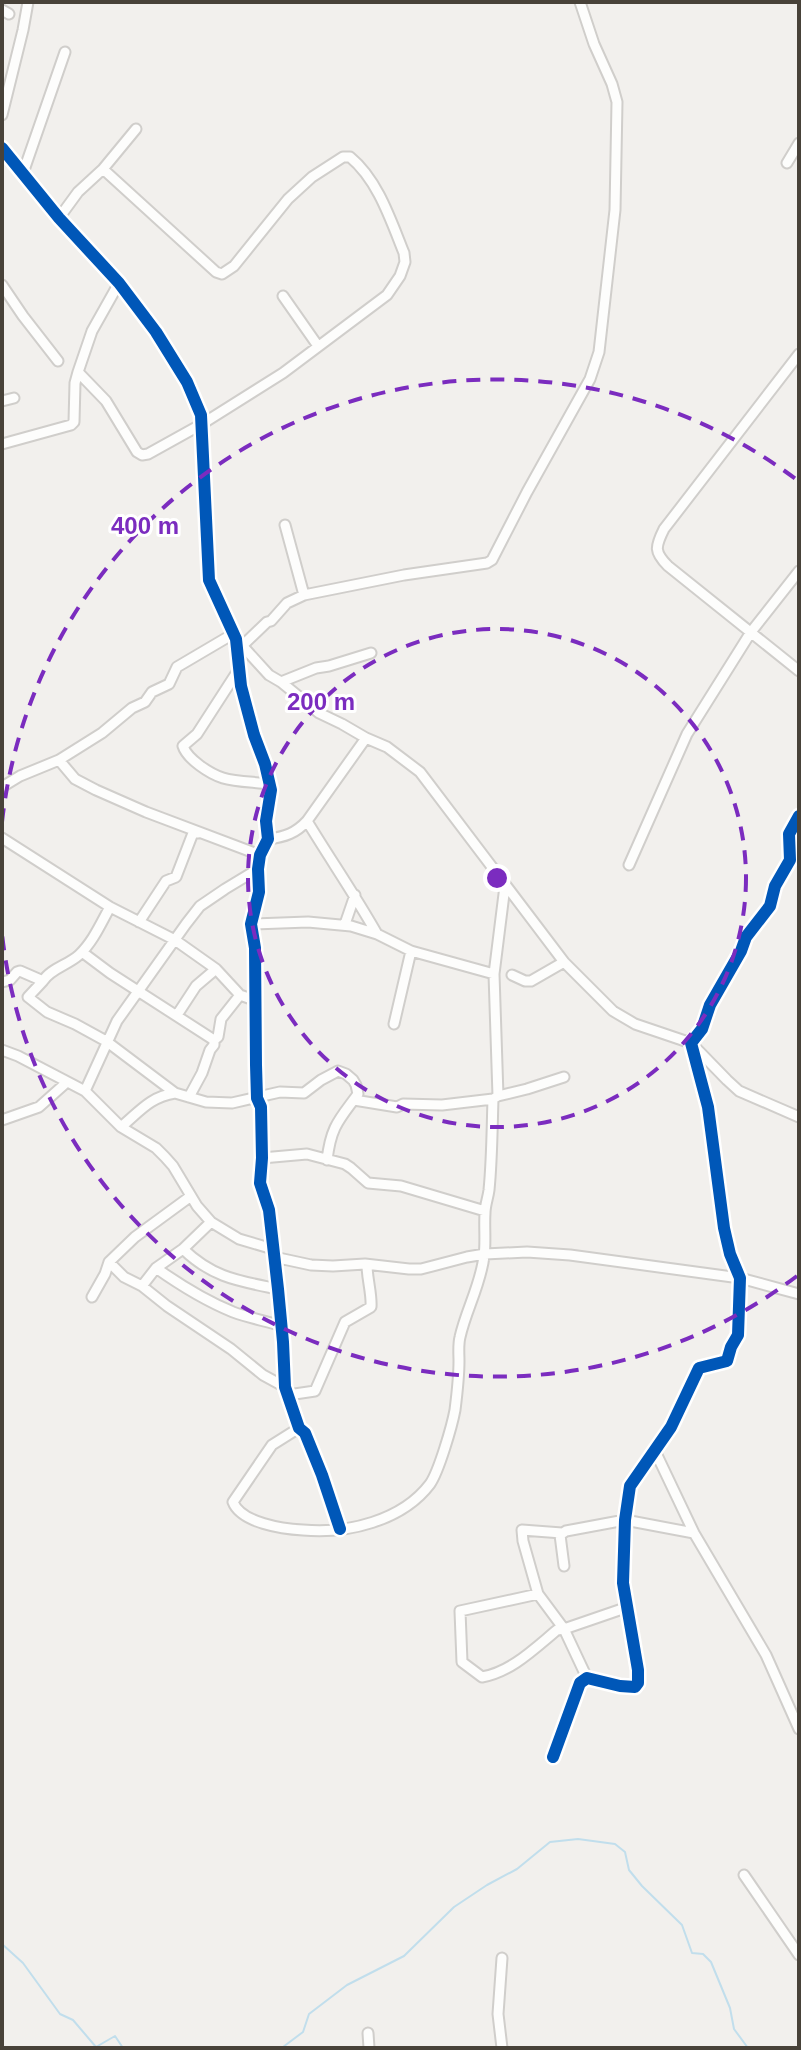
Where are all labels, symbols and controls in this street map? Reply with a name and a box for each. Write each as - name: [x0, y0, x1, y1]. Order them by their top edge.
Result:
- text: 400 m: [111, 512, 179, 539]
- text: 200 m: [287, 688, 355, 715]
- centre of rings: [483, 864, 511, 892]

